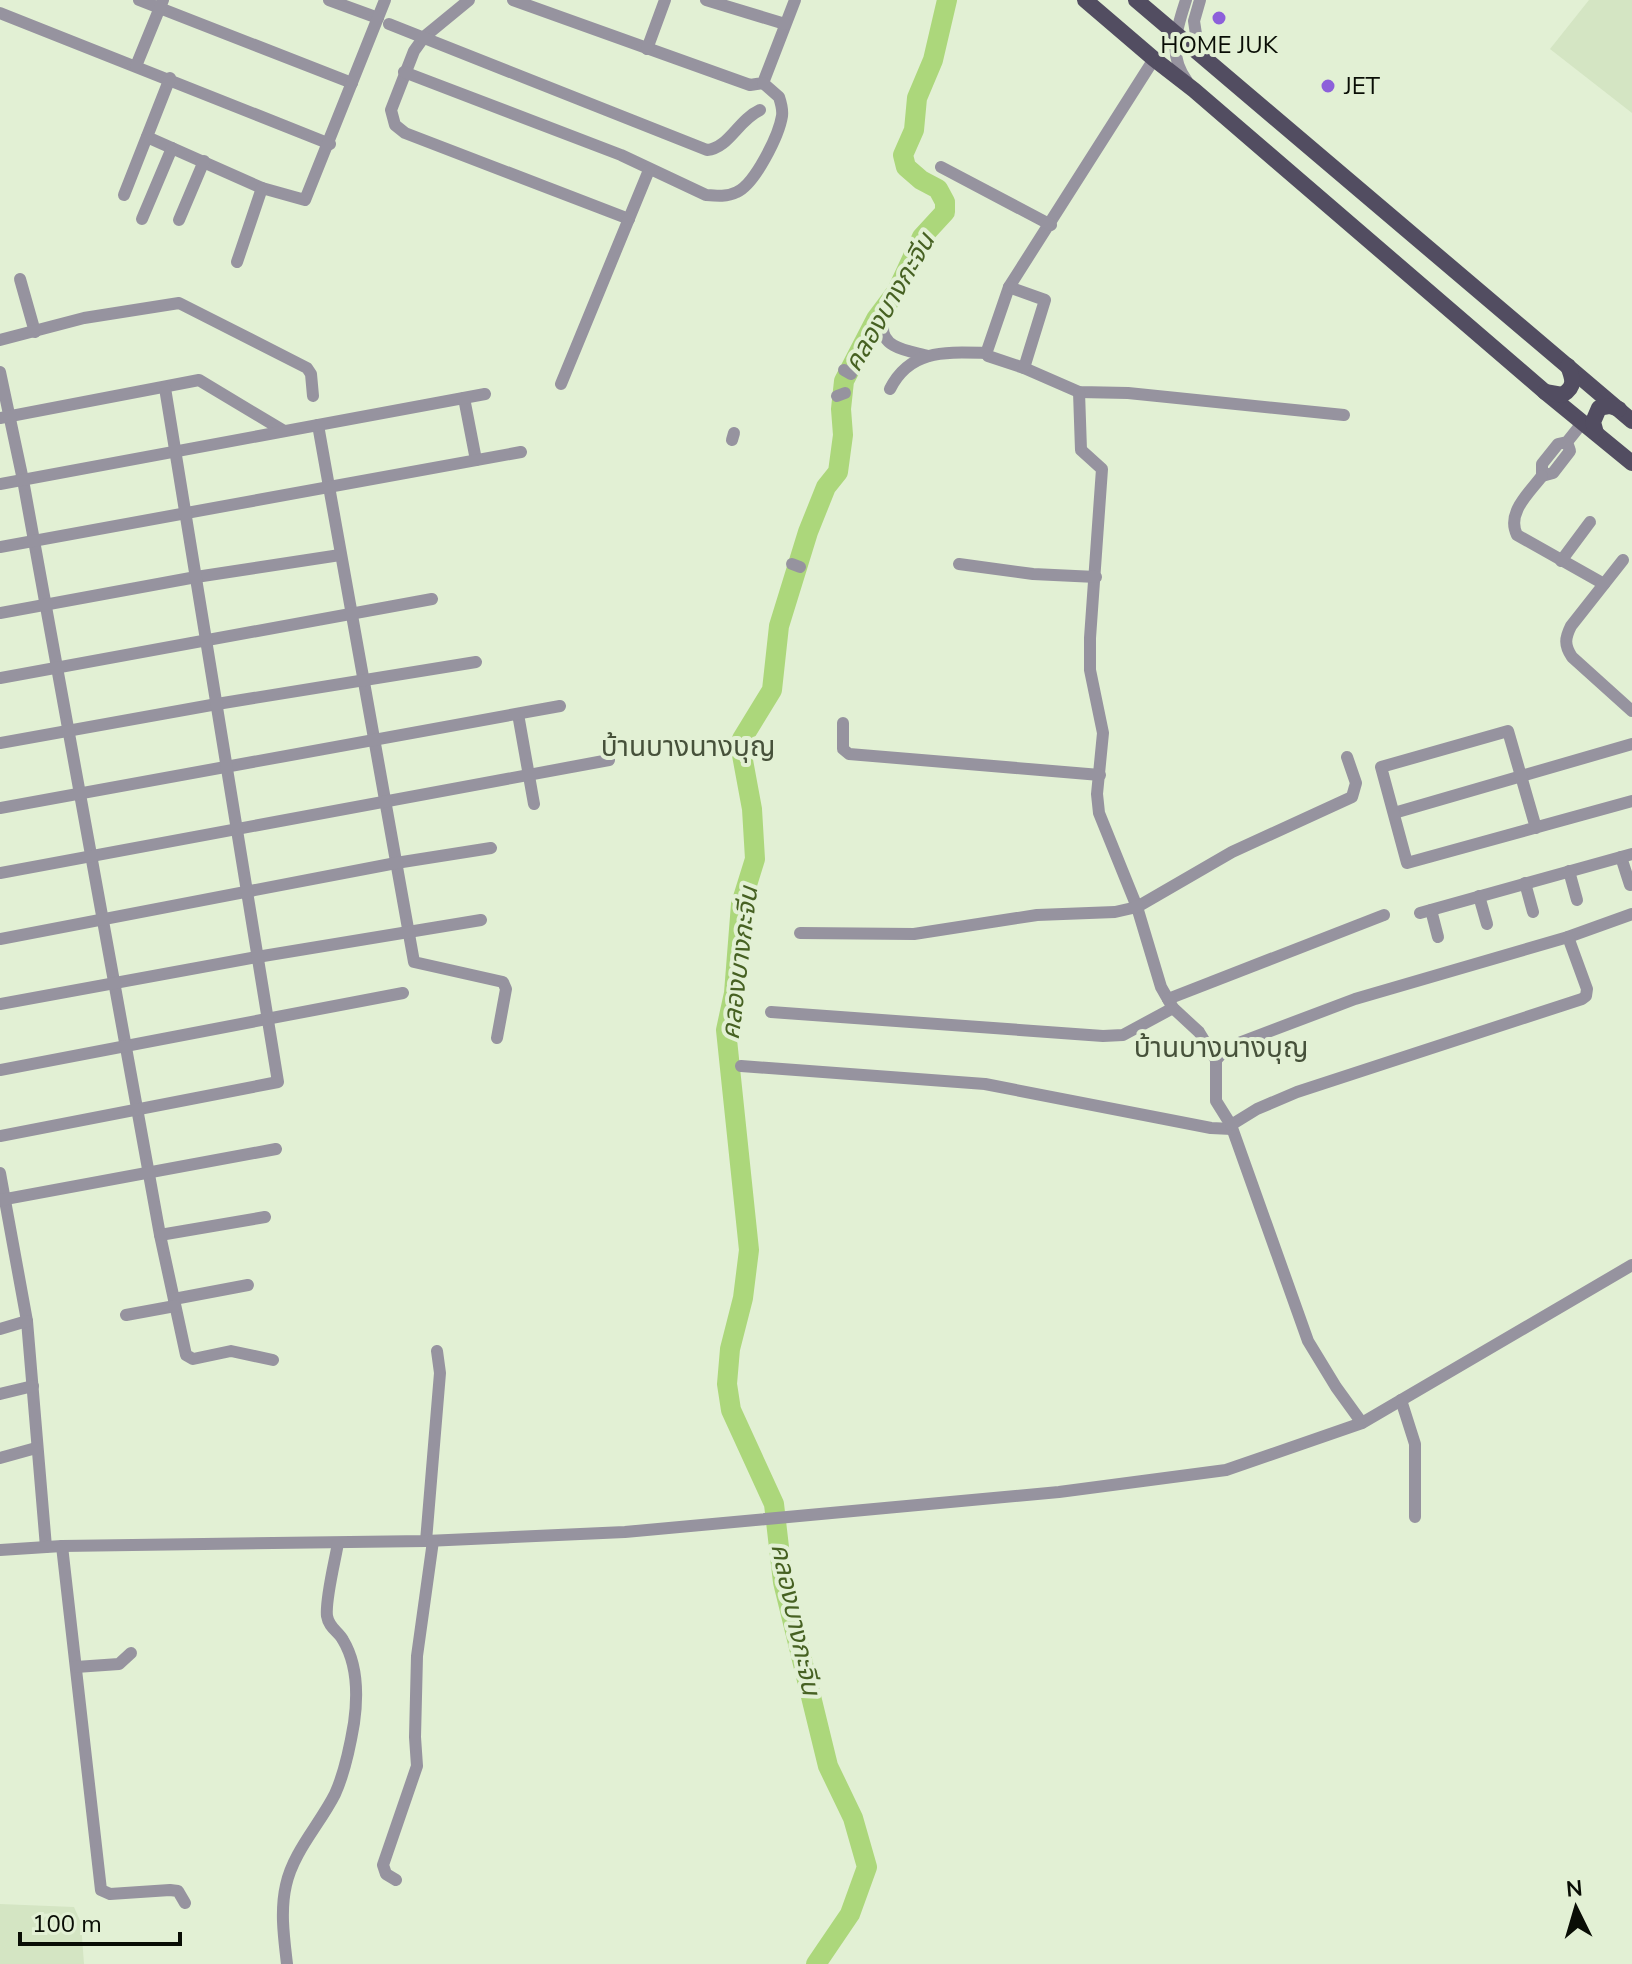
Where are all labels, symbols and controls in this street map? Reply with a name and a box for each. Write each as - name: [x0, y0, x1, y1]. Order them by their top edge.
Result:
- marker: HOME JUK: [1210, 9, 1228, 27]
- place label: HOME JUK: [1160, 29, 1279, 61]
- place label: JET: [1343, 70, 1380, 102]
- marker: JET: [1319, 77, 1337, 95]
- water label: คลองบางกะจีน: [836, 225, 944, 378]
- district label: บ้านบางนางบุญ: [601, 728, 775, 766]
- water label: คลองบางกะจีน: [713, 882, 767, 1042]
- district label: บ้านบางนางบุญ: [1134, 1029, 1308, 1067]
- water label: คลองบางกะจีน: [762, 1540, 829, 1700]
- north arrow: [1536, 1868, 1616, 1948]
- text: N: [1565, 1873, 1584, 1905]
- scale bar: [20, 1896, 180, 1946]
- text: 100 m: [32, 1908, 102, 1940]

